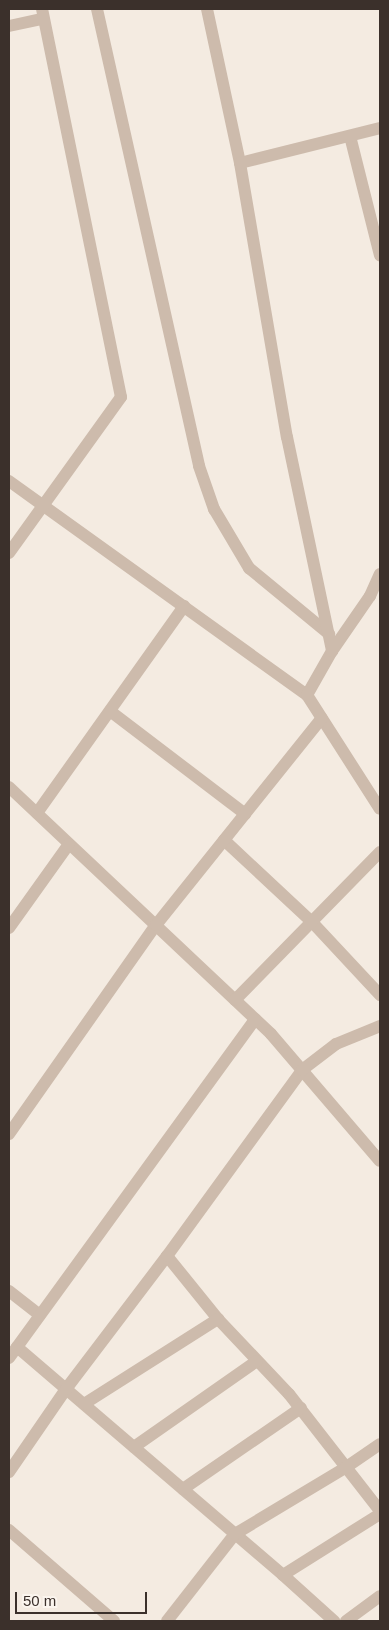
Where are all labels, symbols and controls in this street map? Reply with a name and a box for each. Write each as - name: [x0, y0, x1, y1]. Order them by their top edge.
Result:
- scale bar: [18, 1582, 150, 1614]
- text: 50 m: [23, 1592, 56, 1609]

